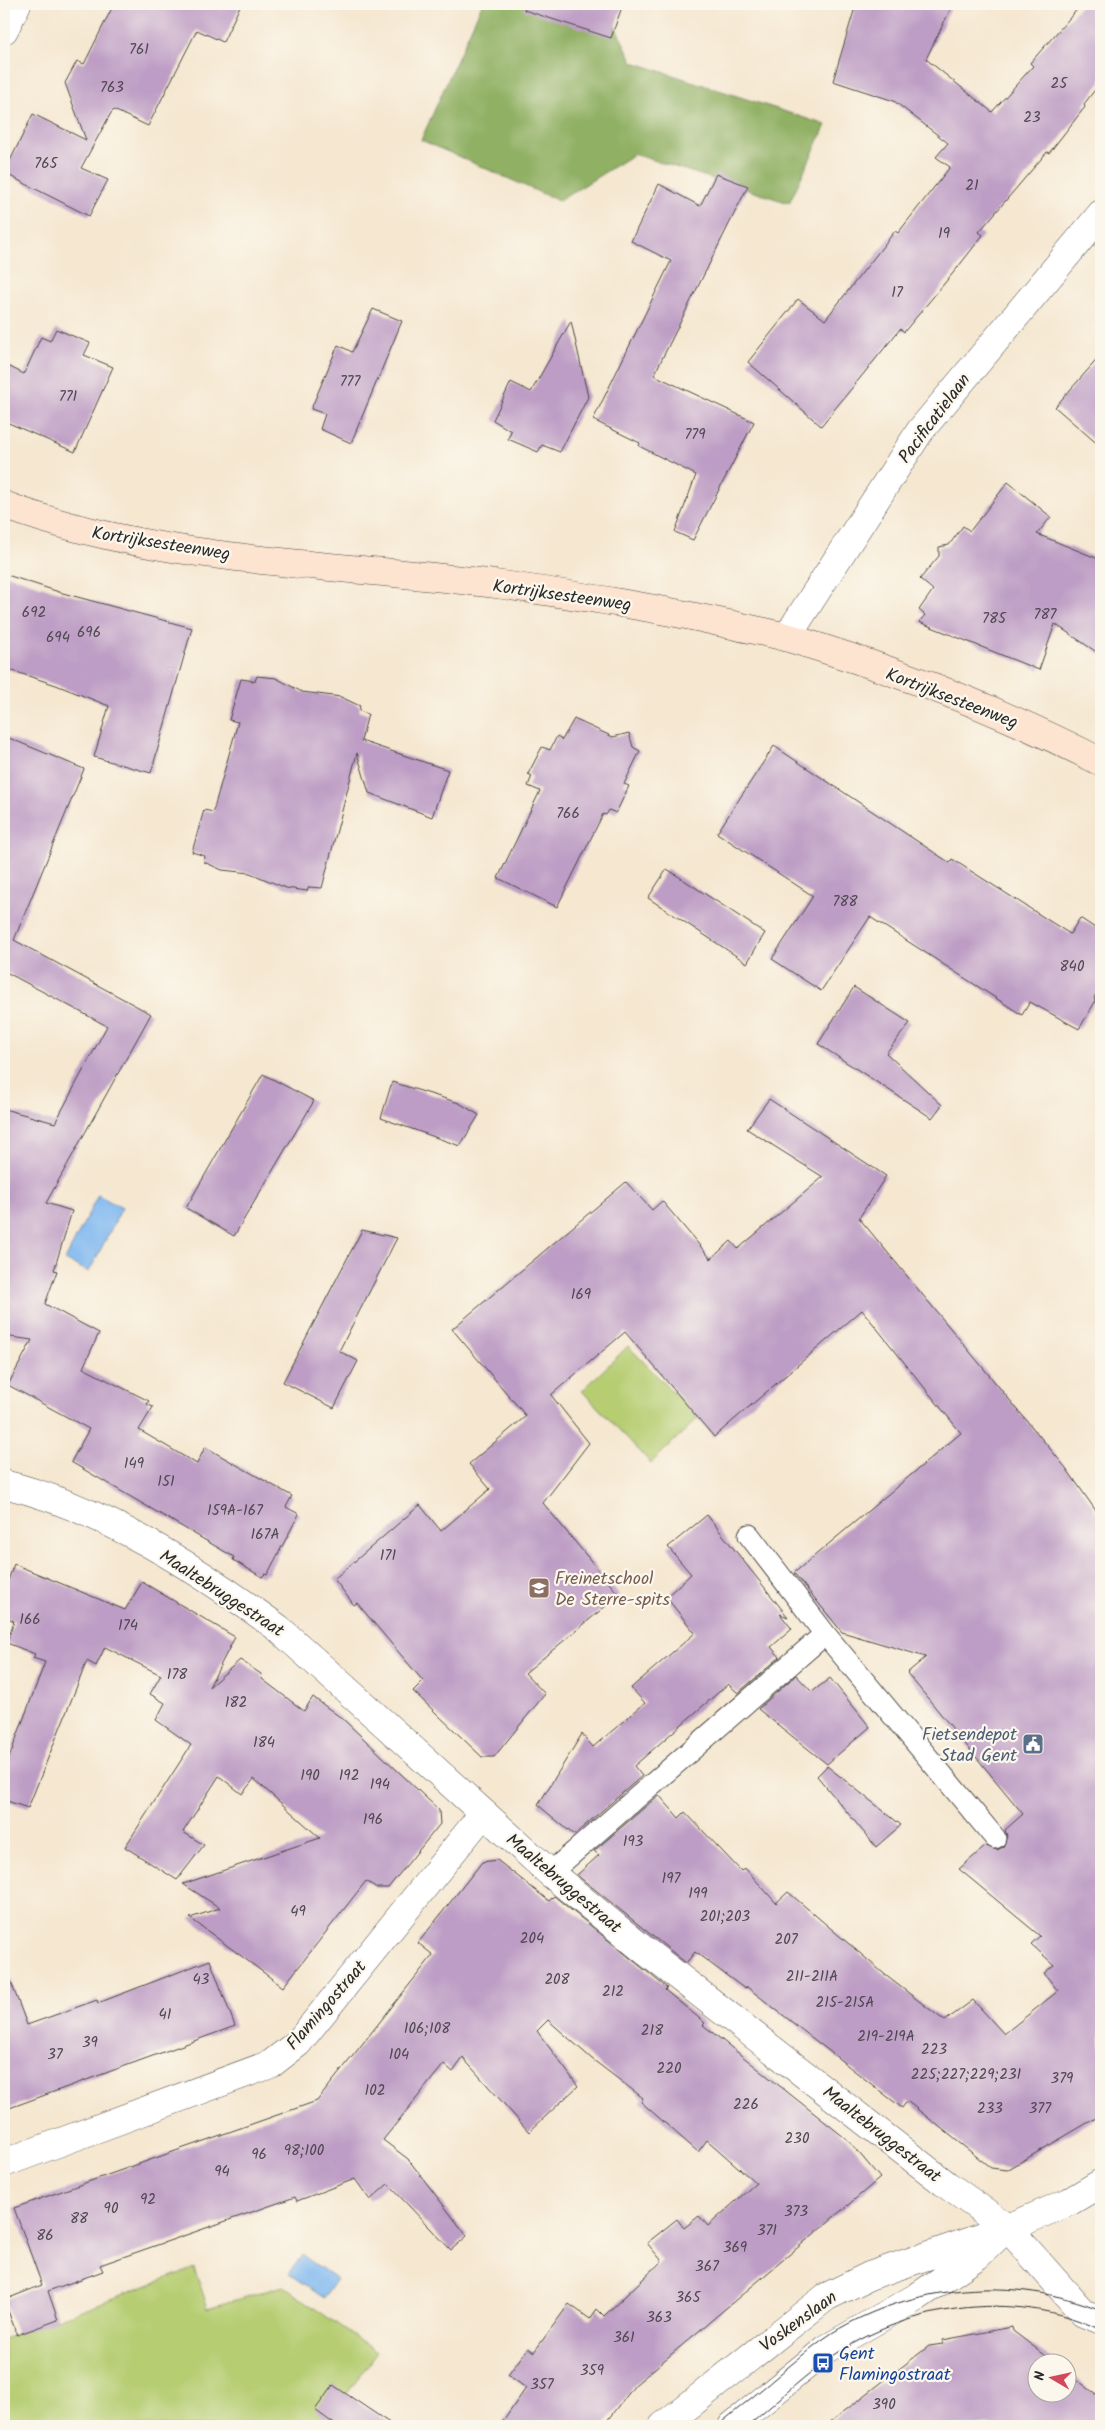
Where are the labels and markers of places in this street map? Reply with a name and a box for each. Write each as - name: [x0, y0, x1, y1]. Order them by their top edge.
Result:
- place label: Freinetschool De Sterre-spits: [555, 1565, 670, 1615]
- school or university icon: Freinetschool De Sterre-spits: [527, 1576, 551, 1600]
- place label: Fietsendepot Stad Gent: [922, 1721, 1018, 1771]
- public building icon: Fietsendepot Stad Gent: [1021, 1732, 1045, 1756]
- place label: Gent Flamingostraat: [839, 2340, 952, 2390]
- bus stop icon: Gent Flamingostraat: [811, 2351, 835, 2375]

